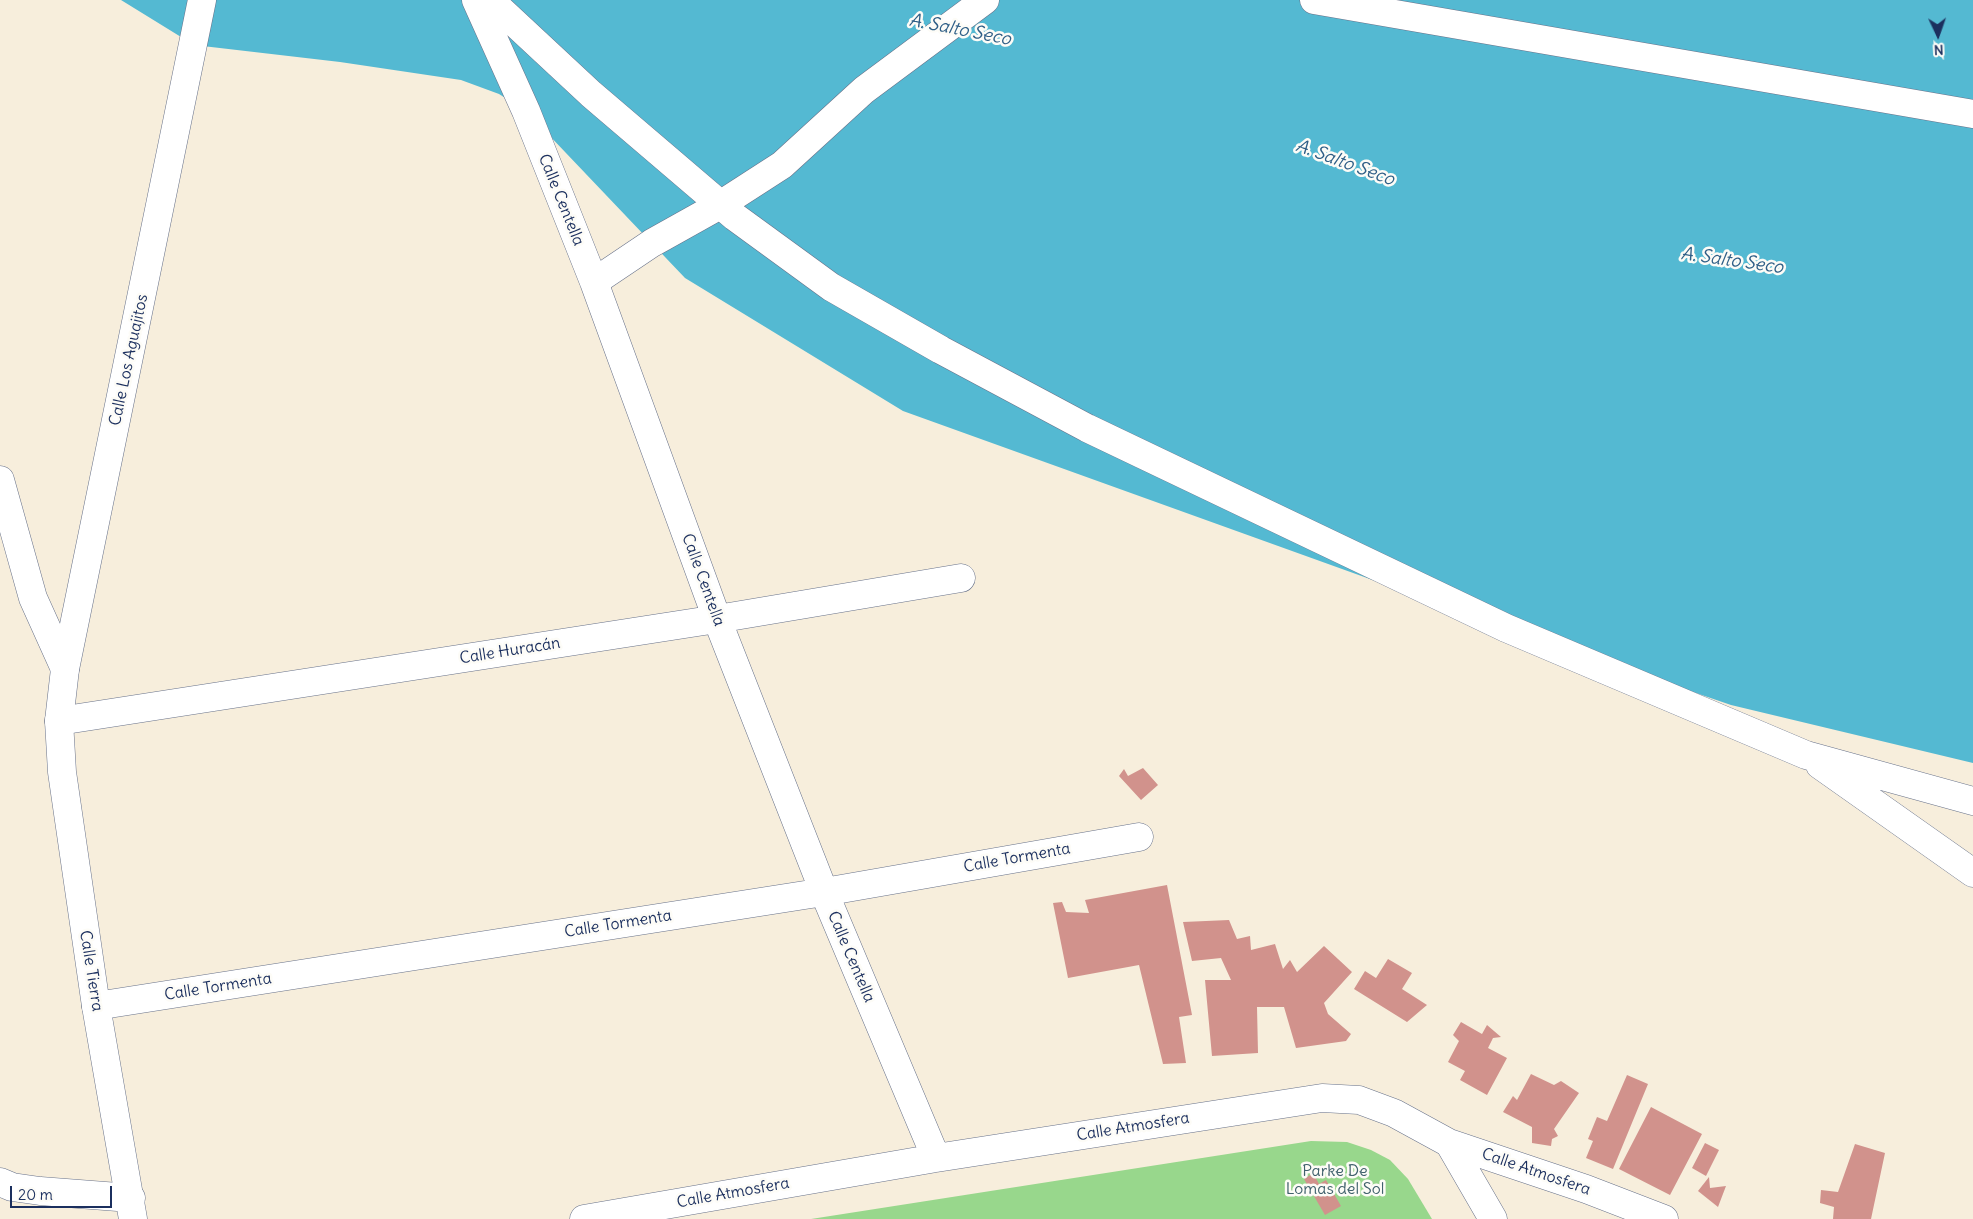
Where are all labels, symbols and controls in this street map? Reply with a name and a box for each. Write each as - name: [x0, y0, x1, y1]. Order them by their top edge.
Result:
- water label: A. Salto Seco: [907, 10, 1013, 50]
- north arrow: [1913, 10, 1963, 60]
- text: N: [1933, 41, 1944, 59]
- water label: A. Salto Seco: [1293, 135, 1397, 191]
- street label: Calle Centella: [534, 151, 588, 249]
- water label: A. Salto Seco: [1679, 243, 1785, 279]
- street label: Calle Los Aguajitos: [106, 292, 152, 428]
- street label: Calle Centella: [677, 531, 729, 629]
- street label: Calle Huracán: [458, 634, 562, 668]
- street label: Calle Tormenta: [962, 839, 1072, 877]
- street label: Calle Tormenta: [563, 906, 673, 942]
- street label: Calle Centella: [823, 909, 879, 1005]
- street label: Calle Tierra: [75, 929, 107, 1013]
- street label: Calle Tormenta: [163, 969, 273, 1005]
- street label: Calle Atmosfera: [1075, 1109, 1191, 1145]
- street label: Calle Atmosfera: [1479, 1144, 1593, 1200]
- park label: Parke De Lomas del Sol: [1286, 1161, 1384, 1199]
- street label: Calle Atmosfera: [675, 1174, 791, 1212]
- scale bar: [12, 1176, 115, 1208]
- text: 20 m: [18, 1185, 53, 1204]

